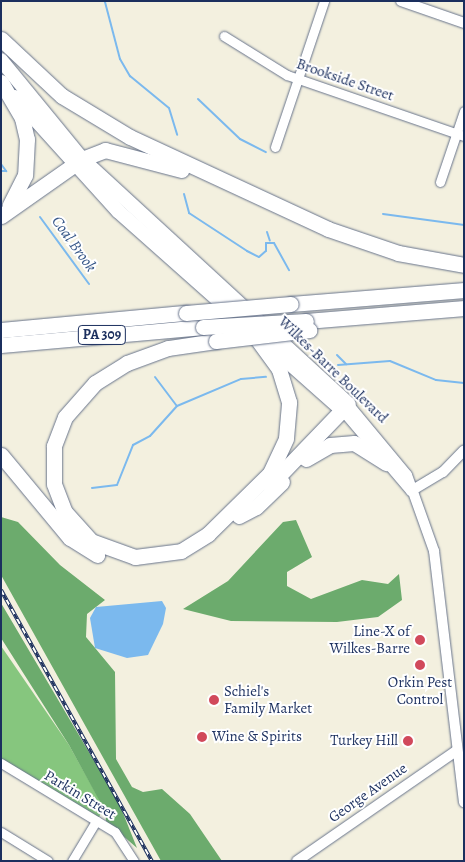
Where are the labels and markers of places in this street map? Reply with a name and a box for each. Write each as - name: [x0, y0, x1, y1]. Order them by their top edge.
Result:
- place label: Line-X of Wilkes-Barre: [330, 622, 410, 657]
- marker: Line-X of Wilkes-Barre: [414, 634, 426, 646]
- marker: Orkin Pest Control: [414, 659, 426, 671]
- place label: Orkin Pest Control: [388, 673, 452, 708]
- place label: Schiel's Family Market: [224, 682, 312, 717]
- marker: Schiel's Family Market: [208, 694, 220, 706]
- place label: Wine & Spirits: [212, 728, 302, 746]
- marker: Wine & Spirits: [196, 731, 208, 743]
- place label: Turkey Hill: [330, 732, 398, 750]
- marker: Turkey Hill: [402, 735, 414, 747]

